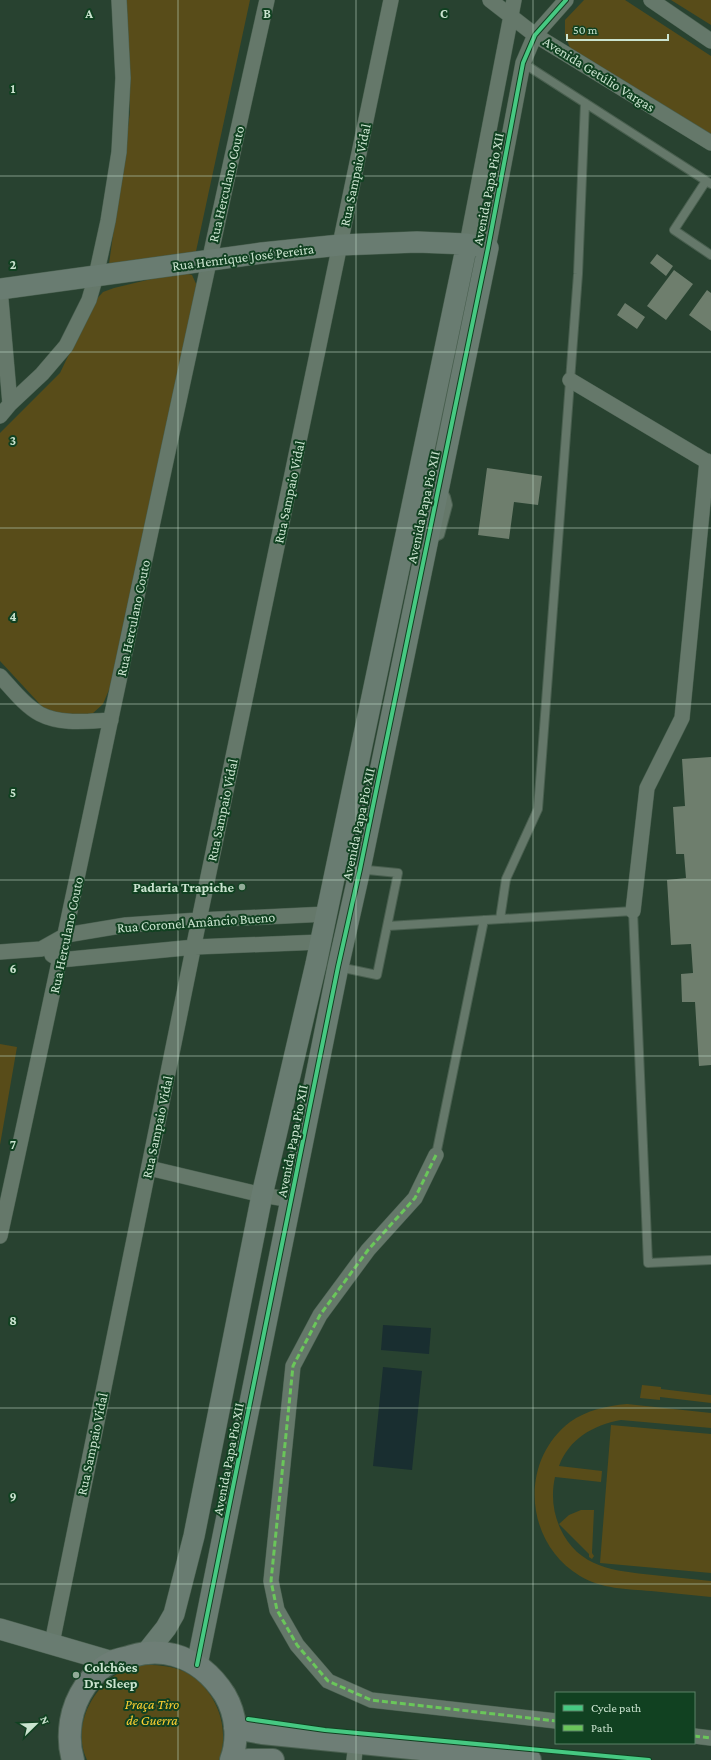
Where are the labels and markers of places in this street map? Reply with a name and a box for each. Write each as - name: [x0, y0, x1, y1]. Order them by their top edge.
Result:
- place label: Padaria Trapiche: [133, 879, 234, 895]
- marker: Padaria Trapiche: [237, 882, 247, 892]
- place label: Colchões Dr. Sleep: [84, 1659, 138, 1691]
- marker: Colchões Dr. Sleep: [71, 1670, 81, 1680]

